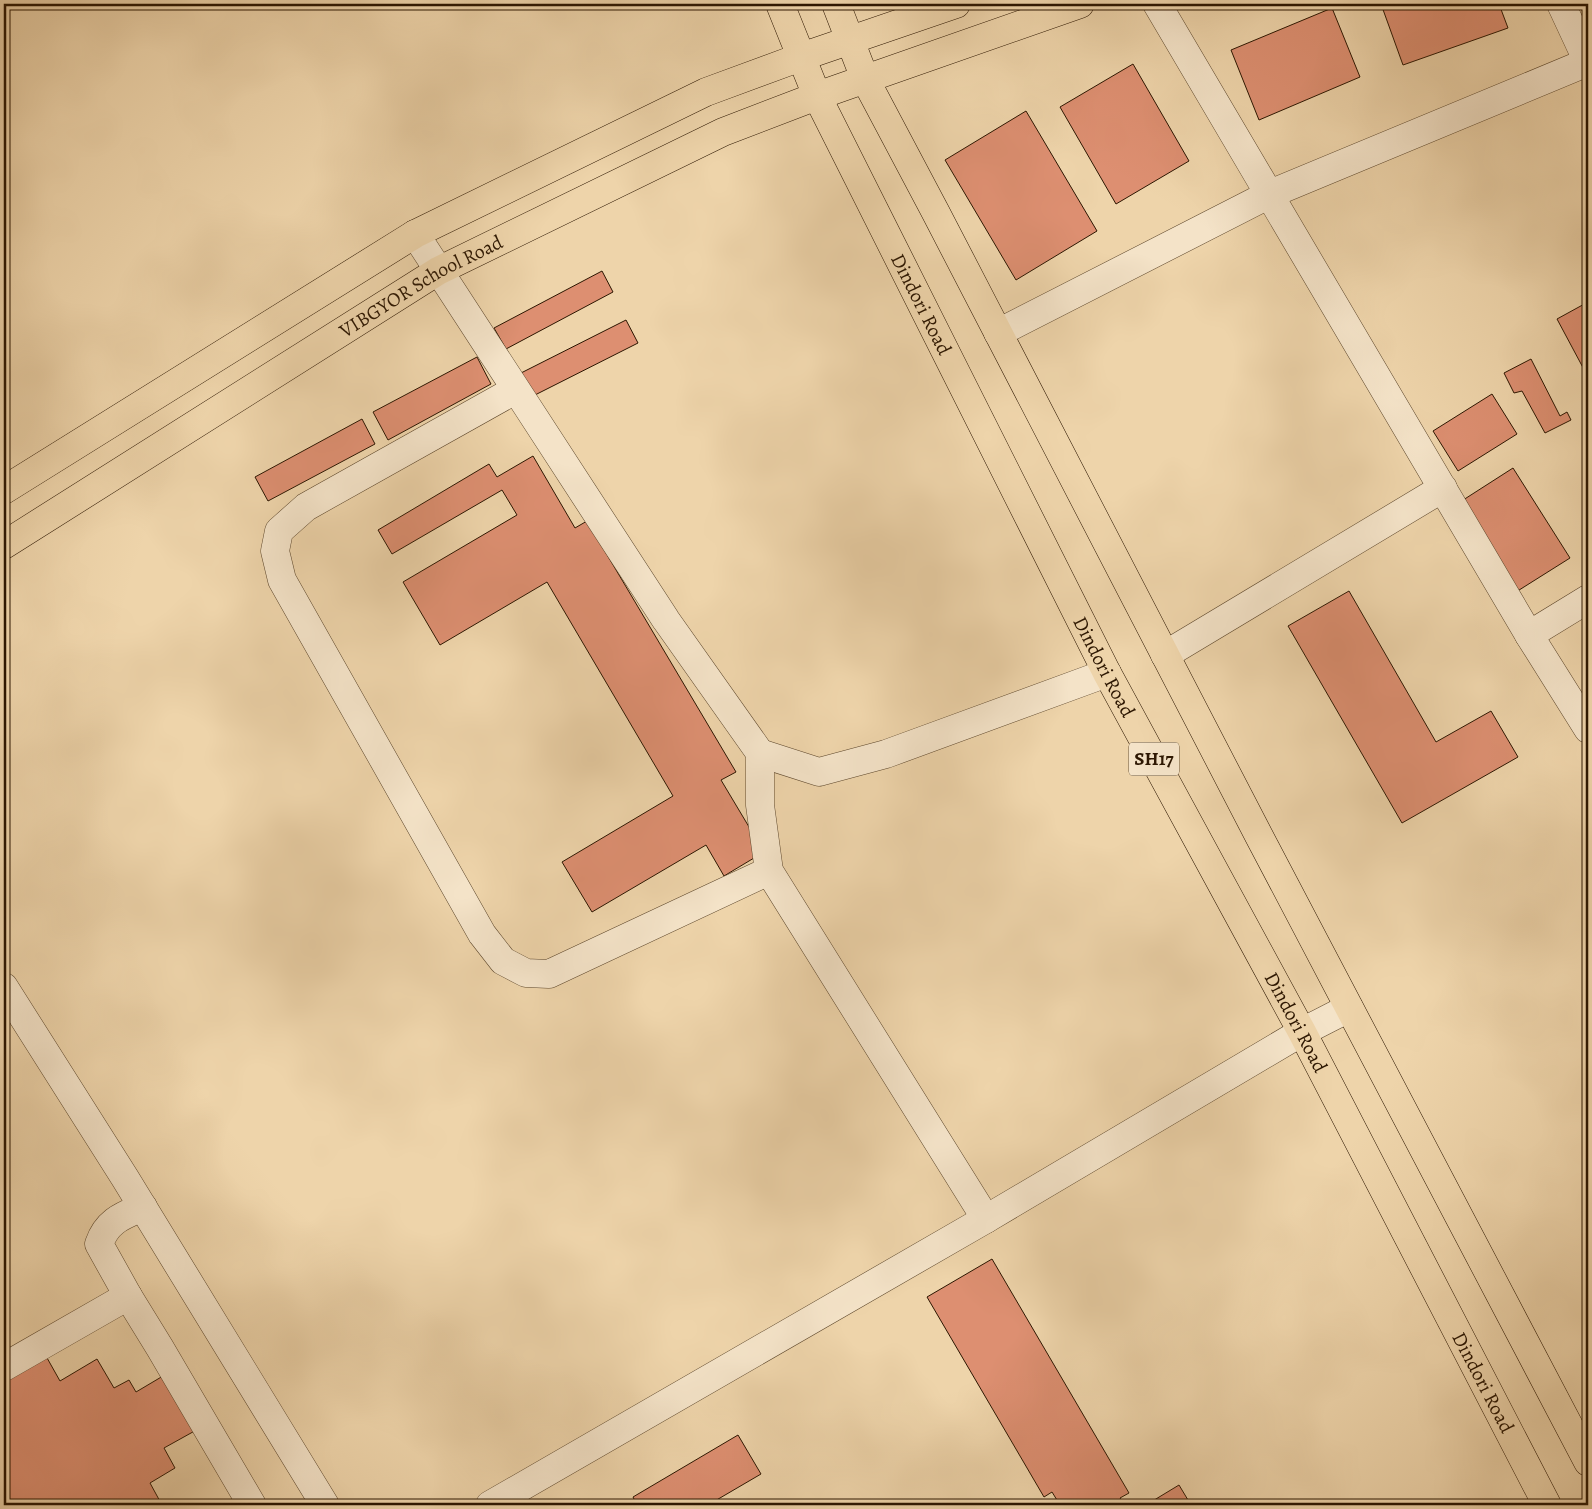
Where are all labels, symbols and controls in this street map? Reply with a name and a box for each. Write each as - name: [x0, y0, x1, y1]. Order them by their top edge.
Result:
- street label: VIBGYOR School Road: [333, 228, 507, 344]
- street label: Dindori Road: [885, 249, 959, 360]
- street label: Dindori Road: [1067, 611, 1142, 722]
- road number: SH17: [1129, 742, 1179, 776]
- street label: Dindori Road: [1258, 967, 1334, 1077]
- street label: Dindori Road: [1446, 1327, 1521, 1438]

